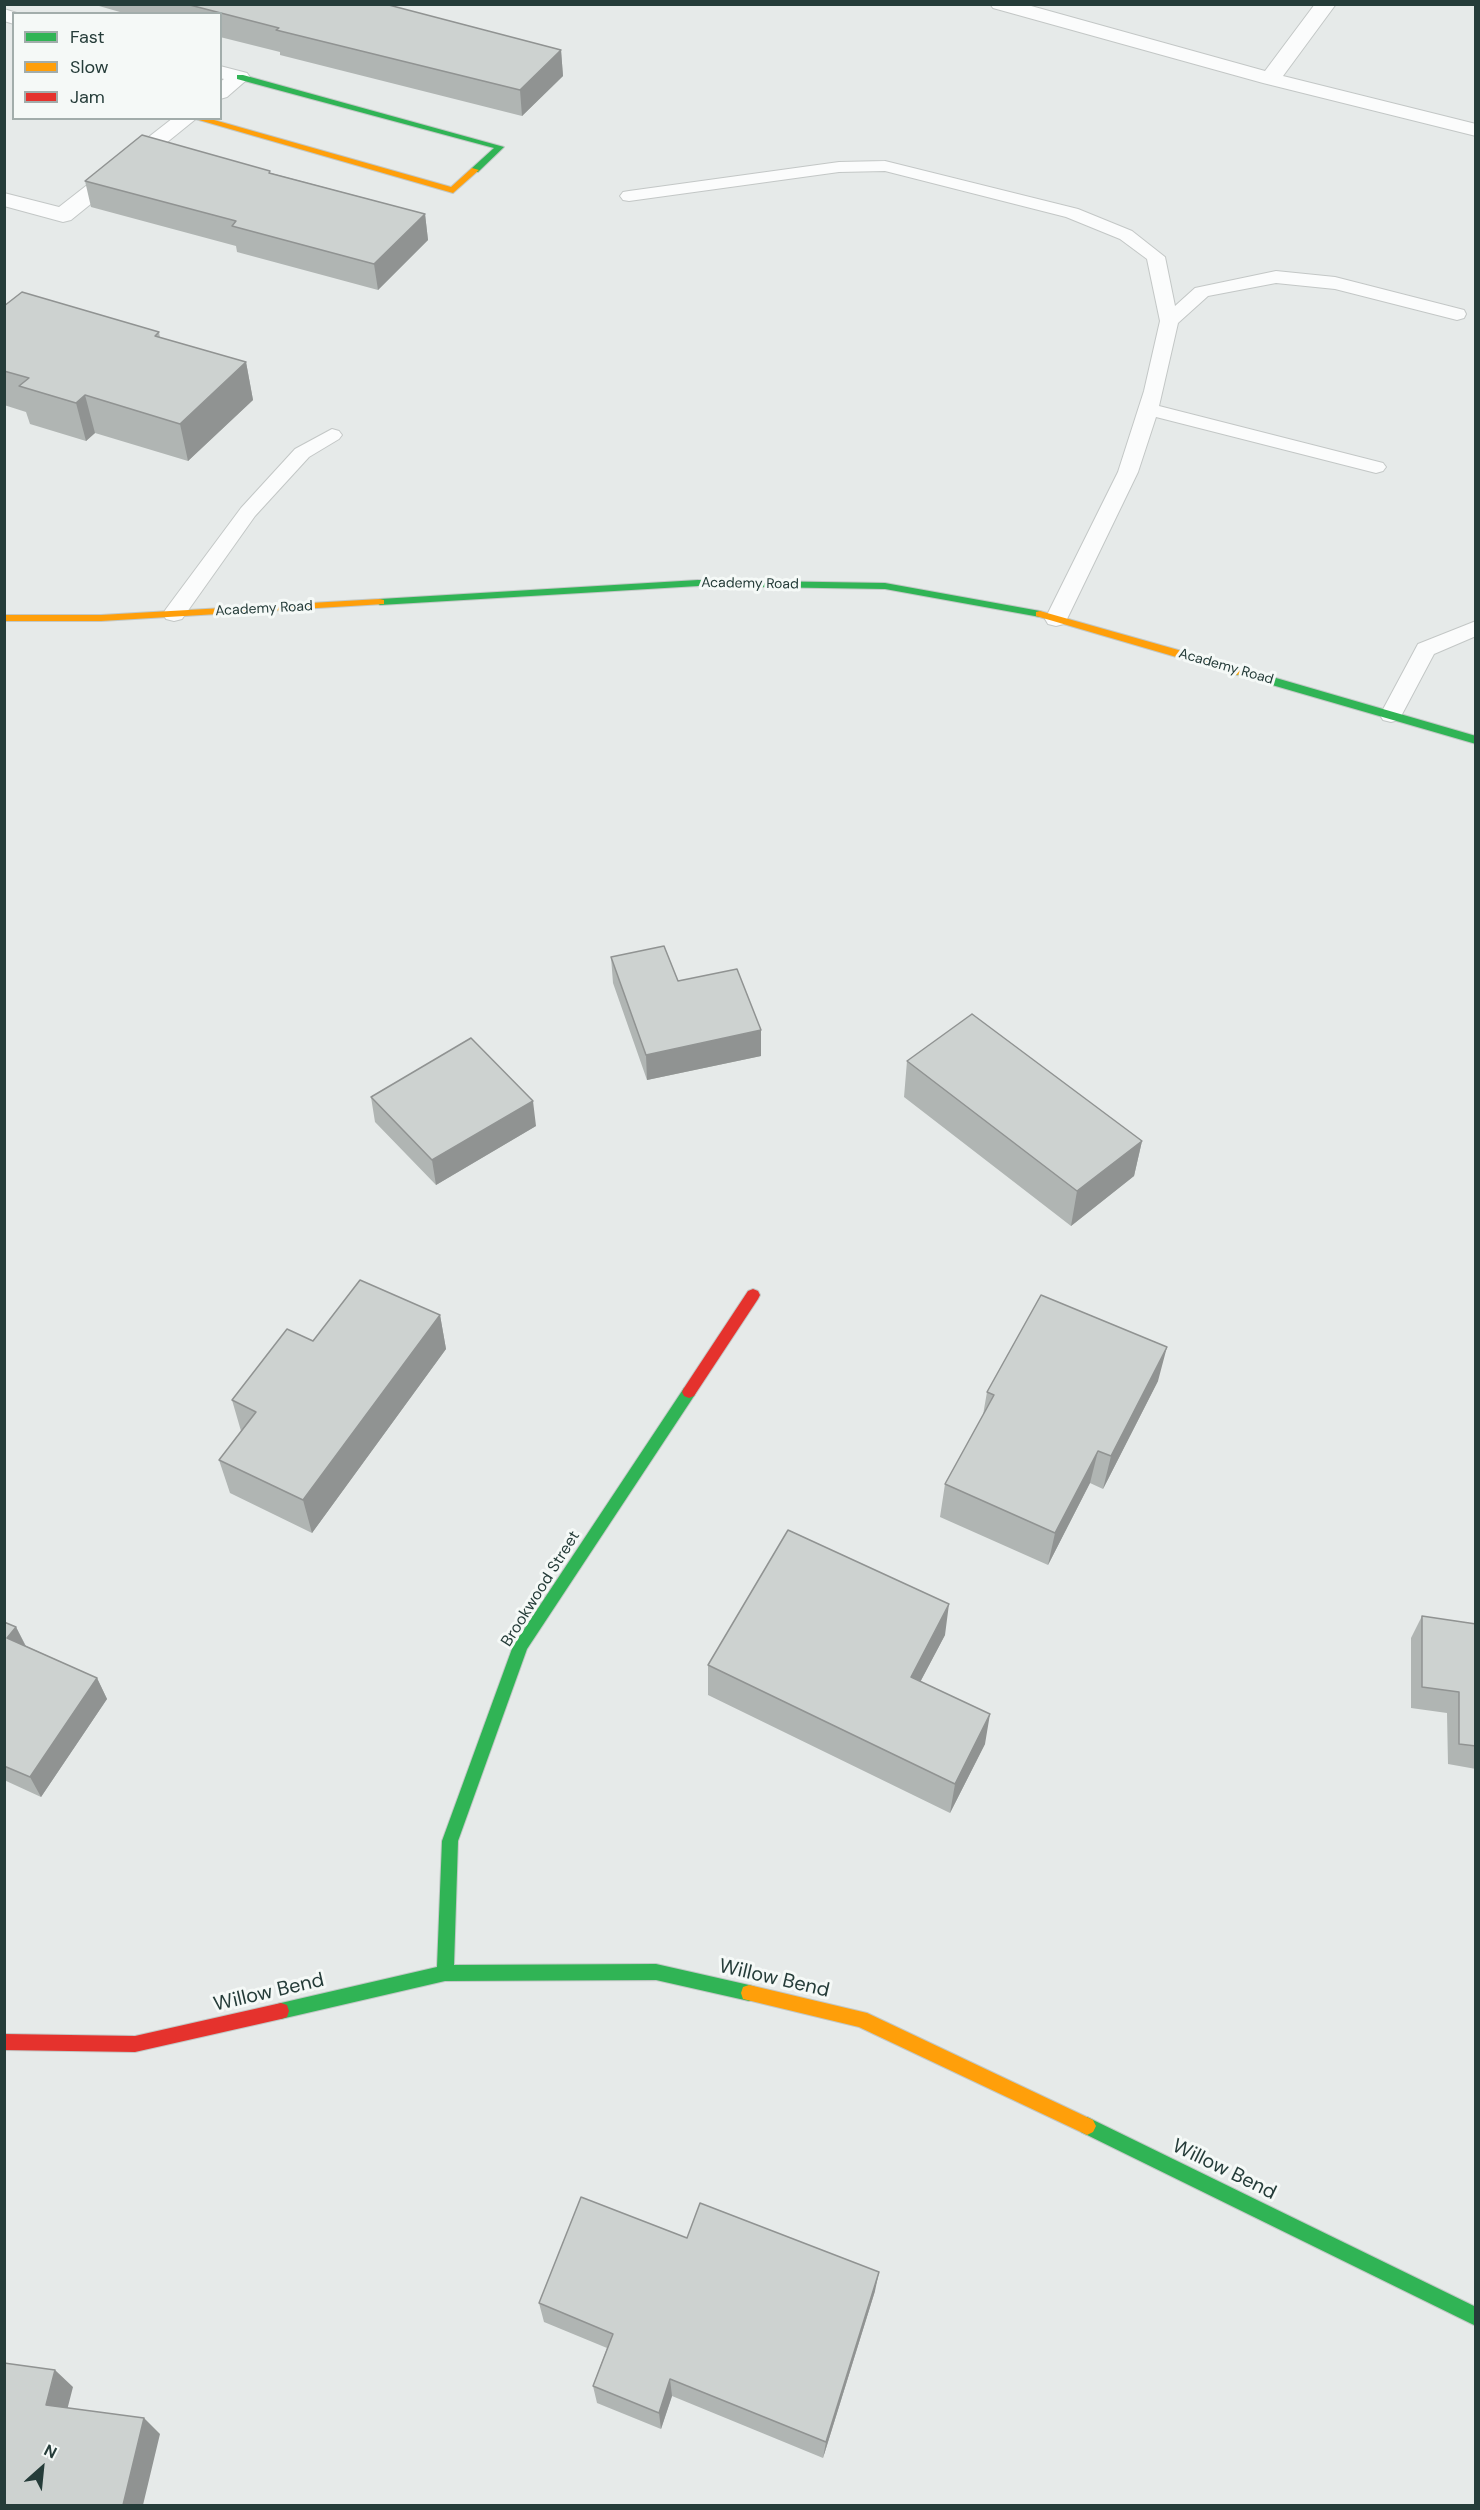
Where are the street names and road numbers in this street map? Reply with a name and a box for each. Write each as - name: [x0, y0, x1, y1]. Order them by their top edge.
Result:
- street label: Academy Road: [701, 575, 799, 593]
- street label: Academy Road: [215, 598, 313, 620]
- street label: Academy Road: [1177, 645, 1275, 689]
- street label: Brookwood Street: [498, 1528, 584, 1650]
- street label: Willow Bend: [716, 1955, 832, 2003]
- street label: Willow Bend: [211, 1969, 327, 2017]
- street label: Willow Bend: [1168, 2135, 1280, 2205]

